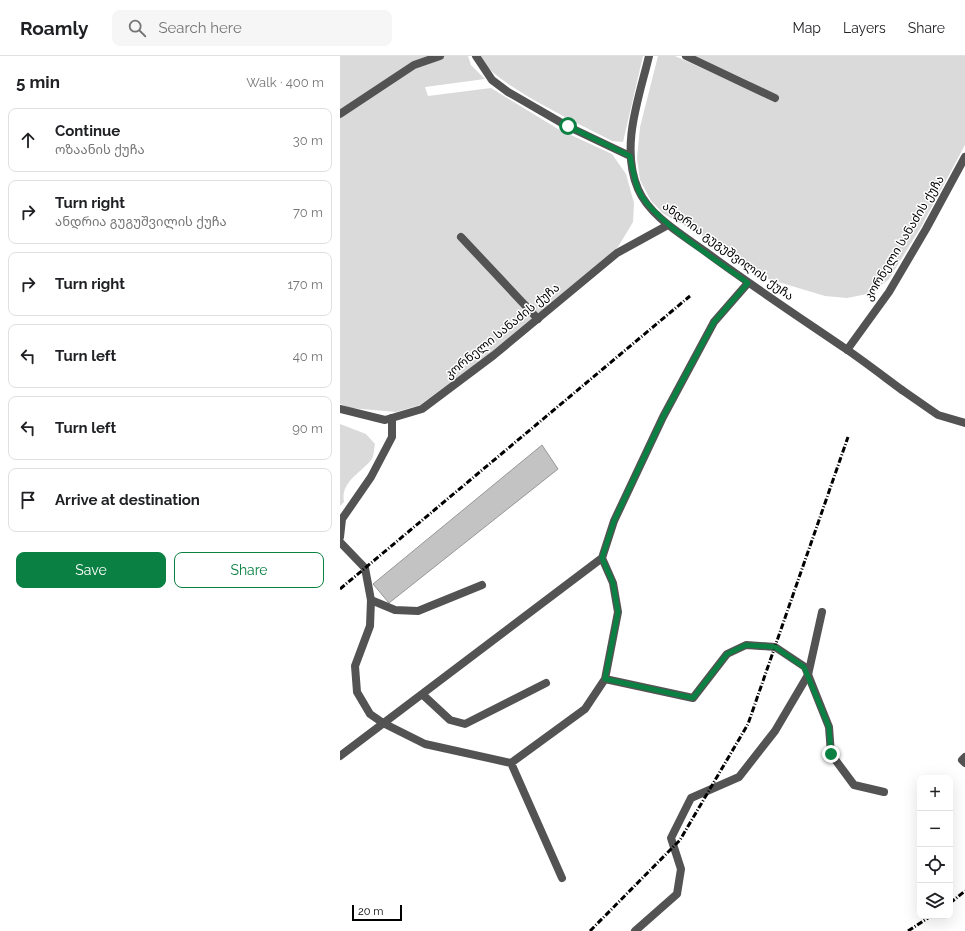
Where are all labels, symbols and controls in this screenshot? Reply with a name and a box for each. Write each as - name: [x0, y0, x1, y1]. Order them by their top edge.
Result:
- search box: [112, 10, 392, 46]
- text: Roamly: [20, 17, 88, 39]
- icon: search: [126, 17, 148, 39]
- text: Search here: [158, 19, 242, 37]
- text: Map: [793, 20, 821, 36]
- text: Layers: [843, 20, 886, 36]
- text: Share: [908, 20, 945, 36]
- text: 5 min: [16, 72, 60, 92]
- text: Walk · 400 m: [246, 75, 324, 90]
- route start: [559, 117, 577, 135]
- text: Continue: [55, 122, 120, 140]
- icon: ahead: [17, 129, 39, 151]
- text: 30 m: [293, 133, 323, 148]
- text: ოზაანის ქუჩა: [55, 142, 145, 157]
- street label: კორნელი სანაძის ქუჩა: [861, 173, 948, 304]
- text: Turn right: [55, 194, 125, 212]
- street label: ანდრია გუგუშვილის ქუჩა: [659, 199, 796, 304]
- icon: right: [17, 201, 39, 223]
- text: 70 m: [293, 205, 323, 220]
- text: ანდრია გუგუშვილის ქუჩა: [55, 214, 227, 229]
- icon: right: [17, 273, 39, 295]
- text: Turn right: [55, 275, 125, 293]
- text: 170 m: [287, 277, 323, 292]
- street label: კორნელი სანაძის ქუჩა: [442, 280, 563, 382]
- icon: left: [17, 345, 39, 367]
- text: Turn left: [55, 347, 116, 365]
- text: 40 m: [293, 349, 323, 364]
- icon: left: [17, 417, 39, 439]
- text: Turn left: [55, 419, 116, 437]
- text: 90 m: [292, 421, 323, 436]
- icon: arrive: [17, 489, 39, 511]
- text: Arrive at destination: [55, 491, 200, 509]
- button: Save: [16, 552, 166, 588]
- button: Share: [174, 552, 324, 588]
- route end: [822, 745, 840, 763]
- map controls: [917, 775, 953, 919]
- button: +: [917, 775, 953, 811]
- button: −: [917, 811, 953, 847]
- button: locate: [917, 847, 953, 883]
- button: layers: [917, 883, 953, 919]
- scale bar: [352, 903, 402, 922]
- text: 20 m: [358, 905, 383, 918]

